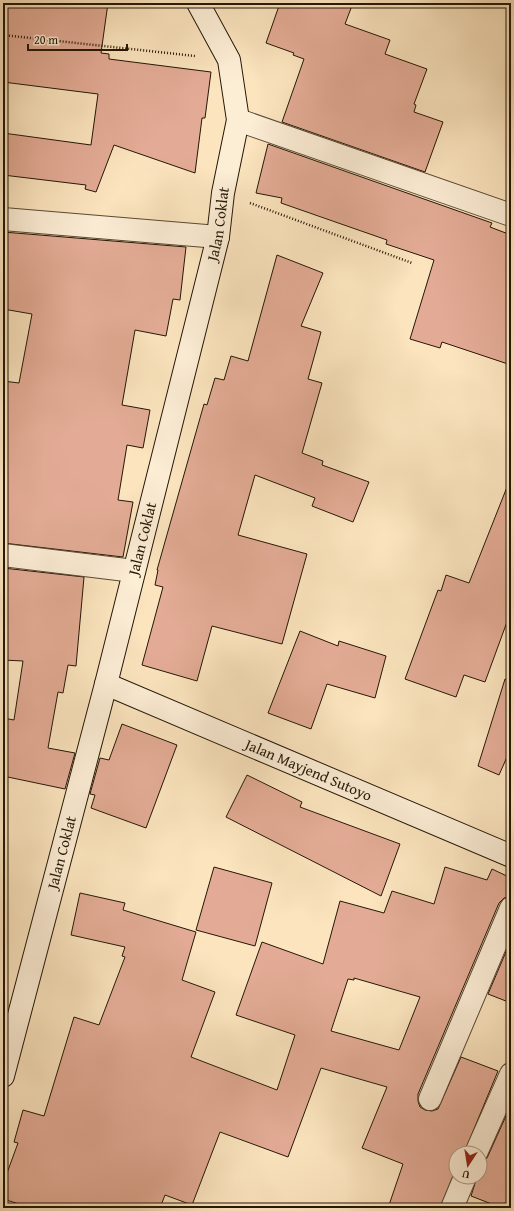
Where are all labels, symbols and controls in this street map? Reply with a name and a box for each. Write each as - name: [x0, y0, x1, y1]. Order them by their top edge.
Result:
- scale bar: [28, 26, 127, 52]
- text: 20 m: [34, 31, 58, 48]
- street label: Jalan Coklat: [201, 184, 234, 265]
- street label: Jalan Coklat: [122, 499, 161, 580]
- street label: Jalan Mayjend Sutoyo: [240, 733, 376, 806]
- street label: Jalan Coklat: [41, 813, 81, 893]
- north arrow: [448, 1145, 488, 1185]
- text: U: [460, 1166, 471, 1183]

